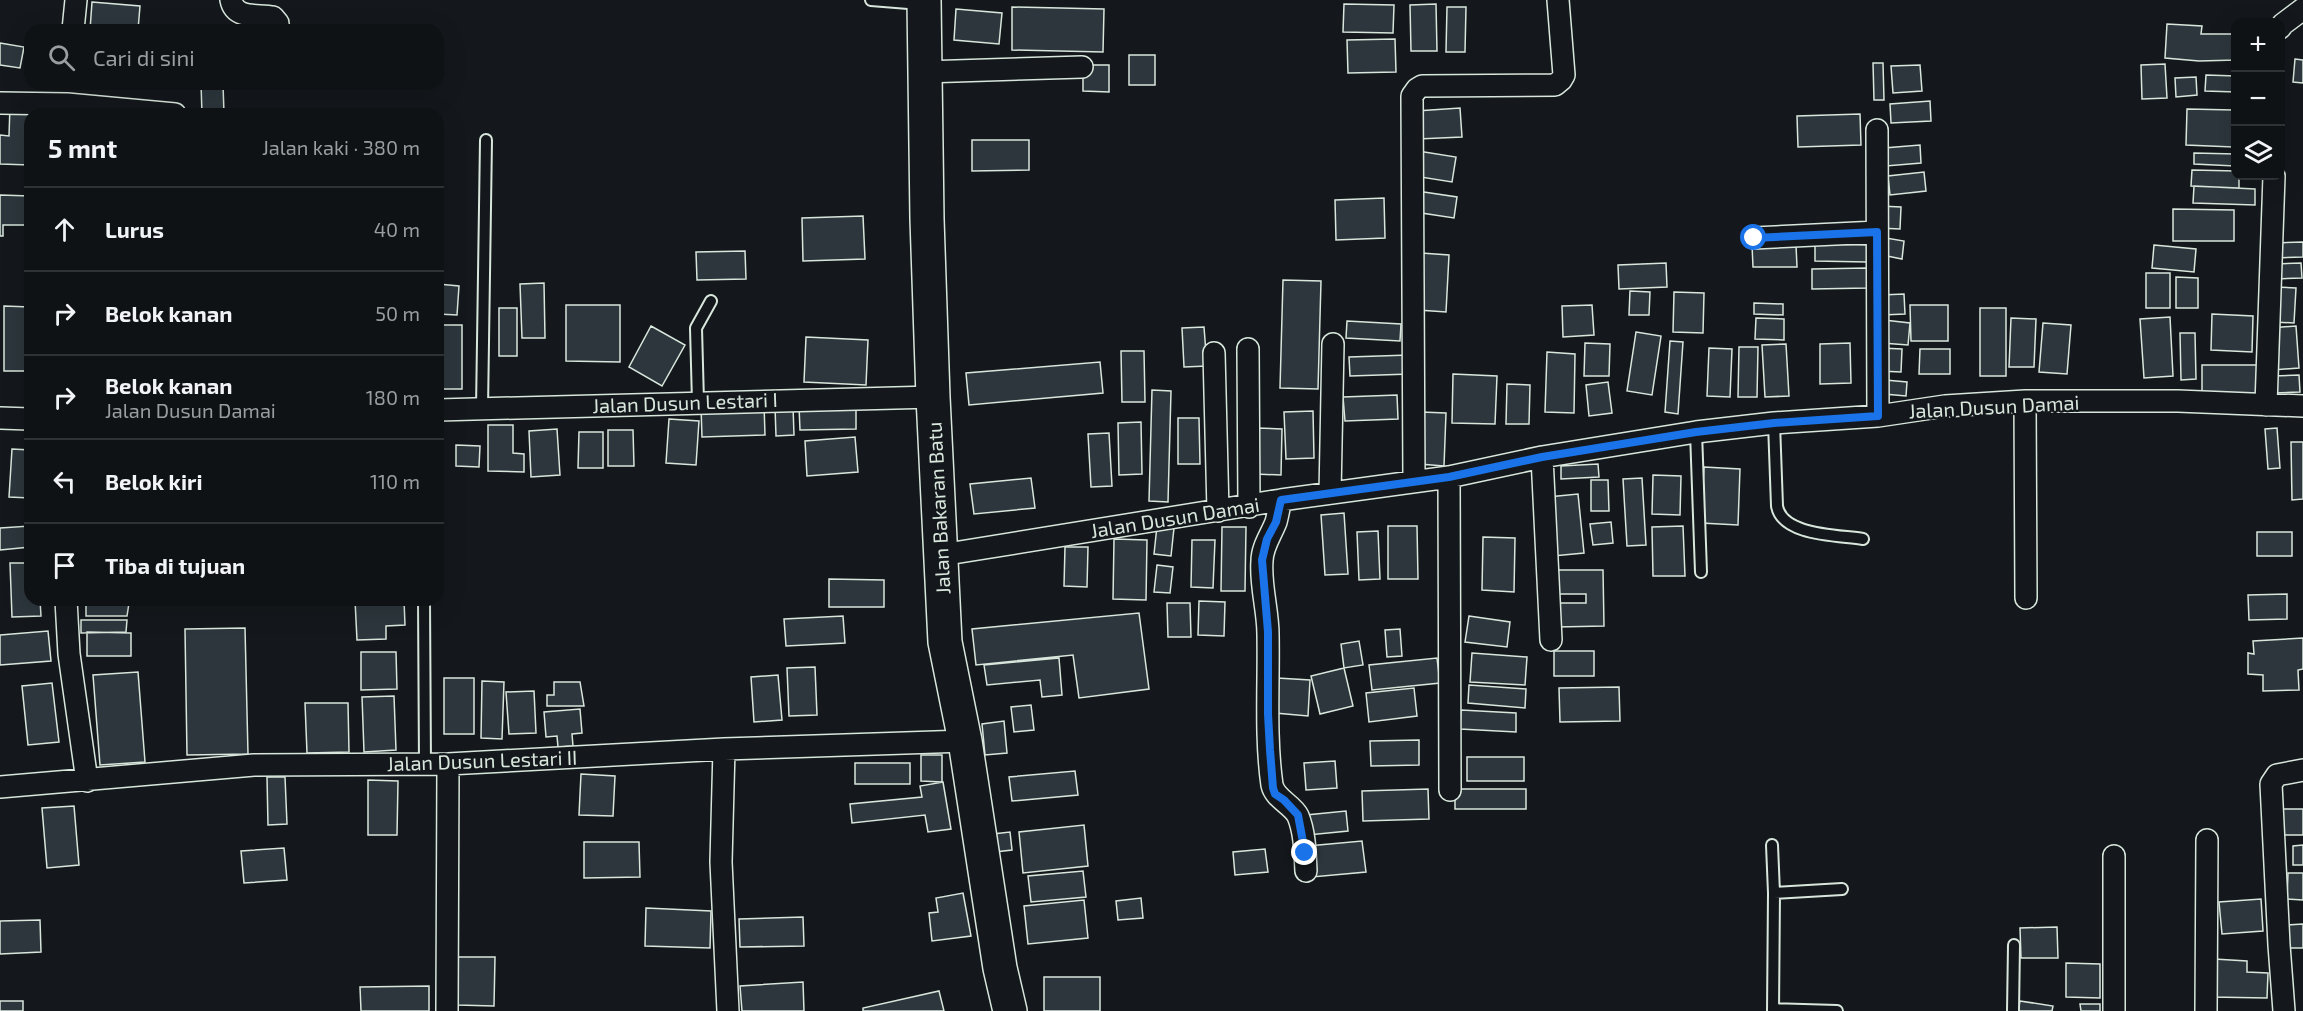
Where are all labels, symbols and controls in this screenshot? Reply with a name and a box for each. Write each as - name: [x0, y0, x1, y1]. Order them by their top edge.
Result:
- map controls: [2231, 18, 2285, 180]
- button: +: [2231, 18, 2285, 72]
- search box: [24, 24, 444, 90]
- icon: search: [45, 41, 78, 74]
- text: Cari di sini: [93, 44, 195, 70]
- button: −: [2231, 72, 2285, 126]
- button: layers: [2231, 126, 2285, 180]
- text: 5 mnt: [48, 132, 117, 163]
- text: Jalan kaki · 380 m: [262, 135, 420, 159]
- icon: ahead: [48, 213, 81, 246]
- text: Lurus: [105, 216, 164, 242]
- text: 40 m: [374, 217, 420, 241]
- route start: [1740, 224, 1766, 250]
- icon: right: [48, 297, 81, 330]
- text: Belok kanan: [105, 300, 232, 326]
- text: 50 m: [375, 301, 420, 325]
- text: Belok kanan: [105, 372, 232, 398]
- icon: right: [48, 381, 81, 414]
- text: 180 m: [366, 385, 420, 409]
- street label: Jalan Dusun Lestari I: [592, 387, 778, 417]
- street label: Jalan Dusun Damai: [1908, 390, 2080, 422]
- text: Jalan Dusun Damai: [105, 398, 276, 422]
- street label: Jalan Bakaran Batu: [921, 421, 955, 595]
- icon: left: [48, 465, 81, 498]
- text: Belok kiri: [105, 468, 202, 494]
- text: 110 m: [370, 469, 420, 493]
- street label: Jalan Dusun Damai: [1089, 492, 1261, 542]
- icon: arrive: [48, 549, 81, 582]
- text: Tiba di tujuan: [105, 552, 245, 578]
- street label: Jalan Dusun Lestari II: [386, 745, 578, 775]
- route end: [1291, 839, 1317, 865]

